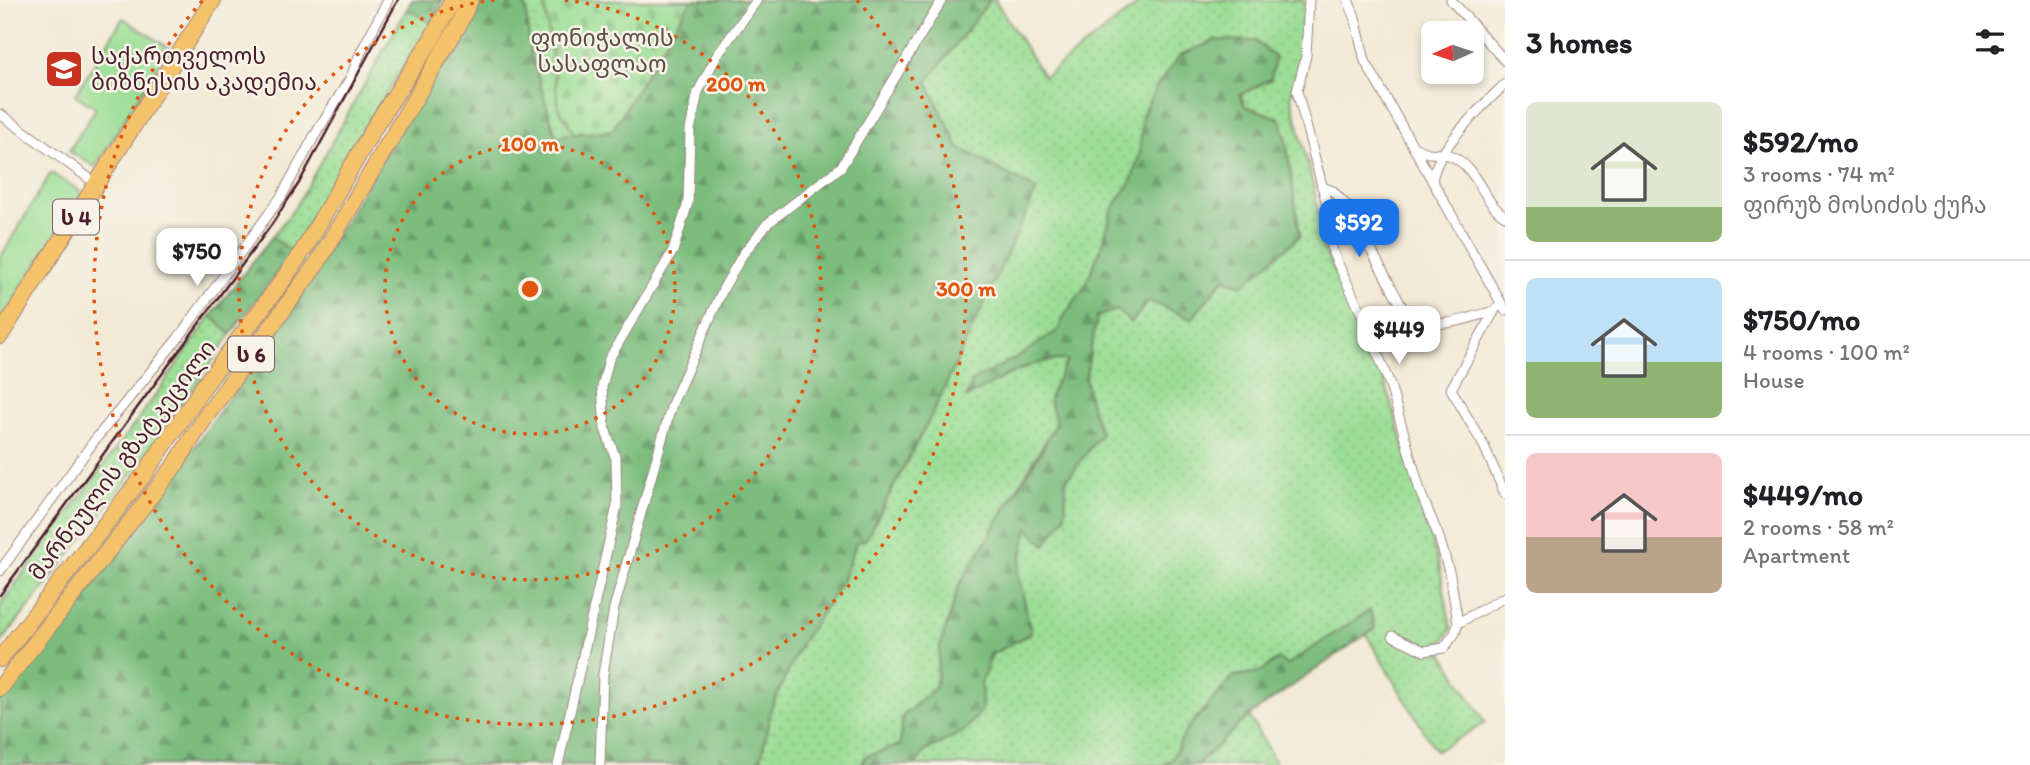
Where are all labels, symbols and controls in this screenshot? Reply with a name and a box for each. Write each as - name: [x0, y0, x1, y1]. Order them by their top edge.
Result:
- north arrow: [1421, 21, 1484, 84]
- map controls: [1421, 21, 1484, 84]
- icon: filters: [1971, 23, 2009, 61]
- park label: ფონიჭალის სასაფლაო: [530, 24, 674, 78]
- text: 3 homes: [1526, 24, 1633, 61]
- place label: საქართველოს ბიზნესის აკადემია: [91, 42, 317, 96]
- school or university icon: საქართველოს ბიზნესის აკადემია: [43, 48, 85, 90]
- text: 200 m: [706, 71, 766, 96]
- text: $592/mo: [1743, 123, 1859, 160]
- icon: home: [1582, 130, 1666, 214]
- text: 100 m: [501, 131, 559, 156]
- text: 3 rooms · 74 m²: [1743, 160, 1895, 188]
- text: ფირუზ მოსიძის ქუჩა: [1743, 191, 1987, 219]
- road number: ს 4: [53, 200, 99, 234]
- pin: $592: [1318, 200, 1400, 259]
- text: $592: [1335, 208, 1383, 236]
- pin: $750: [156, 229, 238, 288]
- text: $750: [172, 237, 222, 265]
- text: 300 m: [936, 276, 996, 301]
- centre of rings: [518, 277, 542, 301]
- text: $750/mo: [1743, 301, 1860, 338]
- pin: $449: [1358, 306, 1440, 366]
- icon: home: [1582, 306, 1666, 390]
- text: $449: [1373, 315, 1425, 343]
- street label: მარნეულის გზატკეცილი: [22, 334, 222, 586]
- road number: ს 6: [228, 336, 274, 372]
- text: 4 rooms · 100 m²: [1743, 338, 1910, 366]
- text: House: [1743, 366, 1805, 394]
- text: $449/mo: [1743, 476, 1863, 513]
- icon: home: [1582, 481, 1666, 565]
- text: 2 rooms · 58 m²: [1743, 513, 1894, 541]
- text: Apartment: [1743, 541, 1850, 569]

